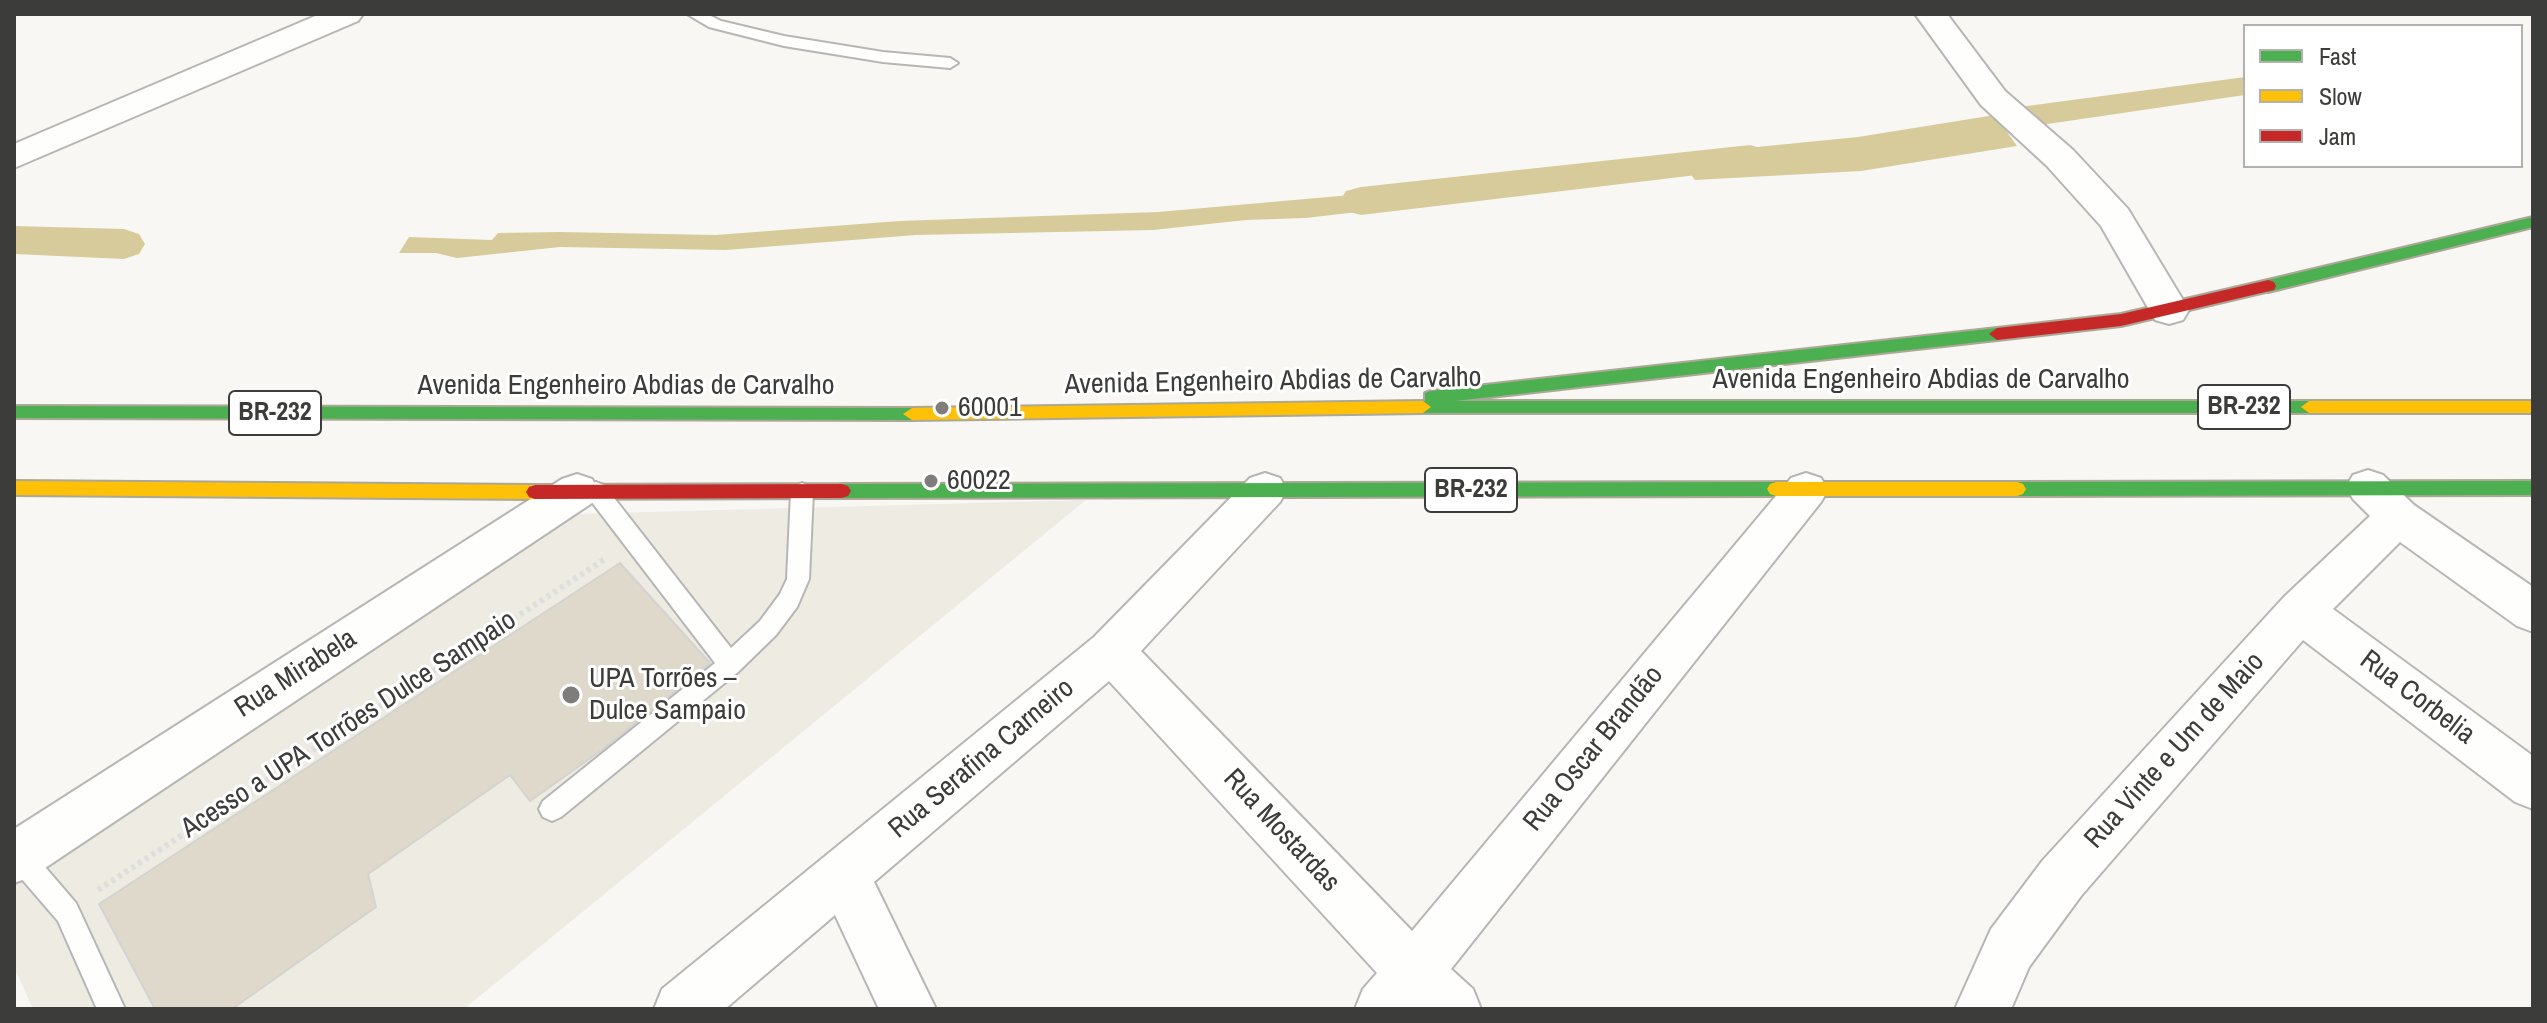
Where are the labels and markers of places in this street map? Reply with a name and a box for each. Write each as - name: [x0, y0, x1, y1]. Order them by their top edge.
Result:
- place label: 60001: [958, 391, 1022, 425]
- marker: 60001: [933, 399, 951, 417]
- place label: 60022: [947, 464, 1011, 498]
- marker: 60022: [922, 472, 940, 490]
- place label: UPA Torrões – Dulce Sampaio: [589, 662, 746, 728]
- marker: UPA Torrões – Dulce Sampaio: [560, 684, 582, 706]

